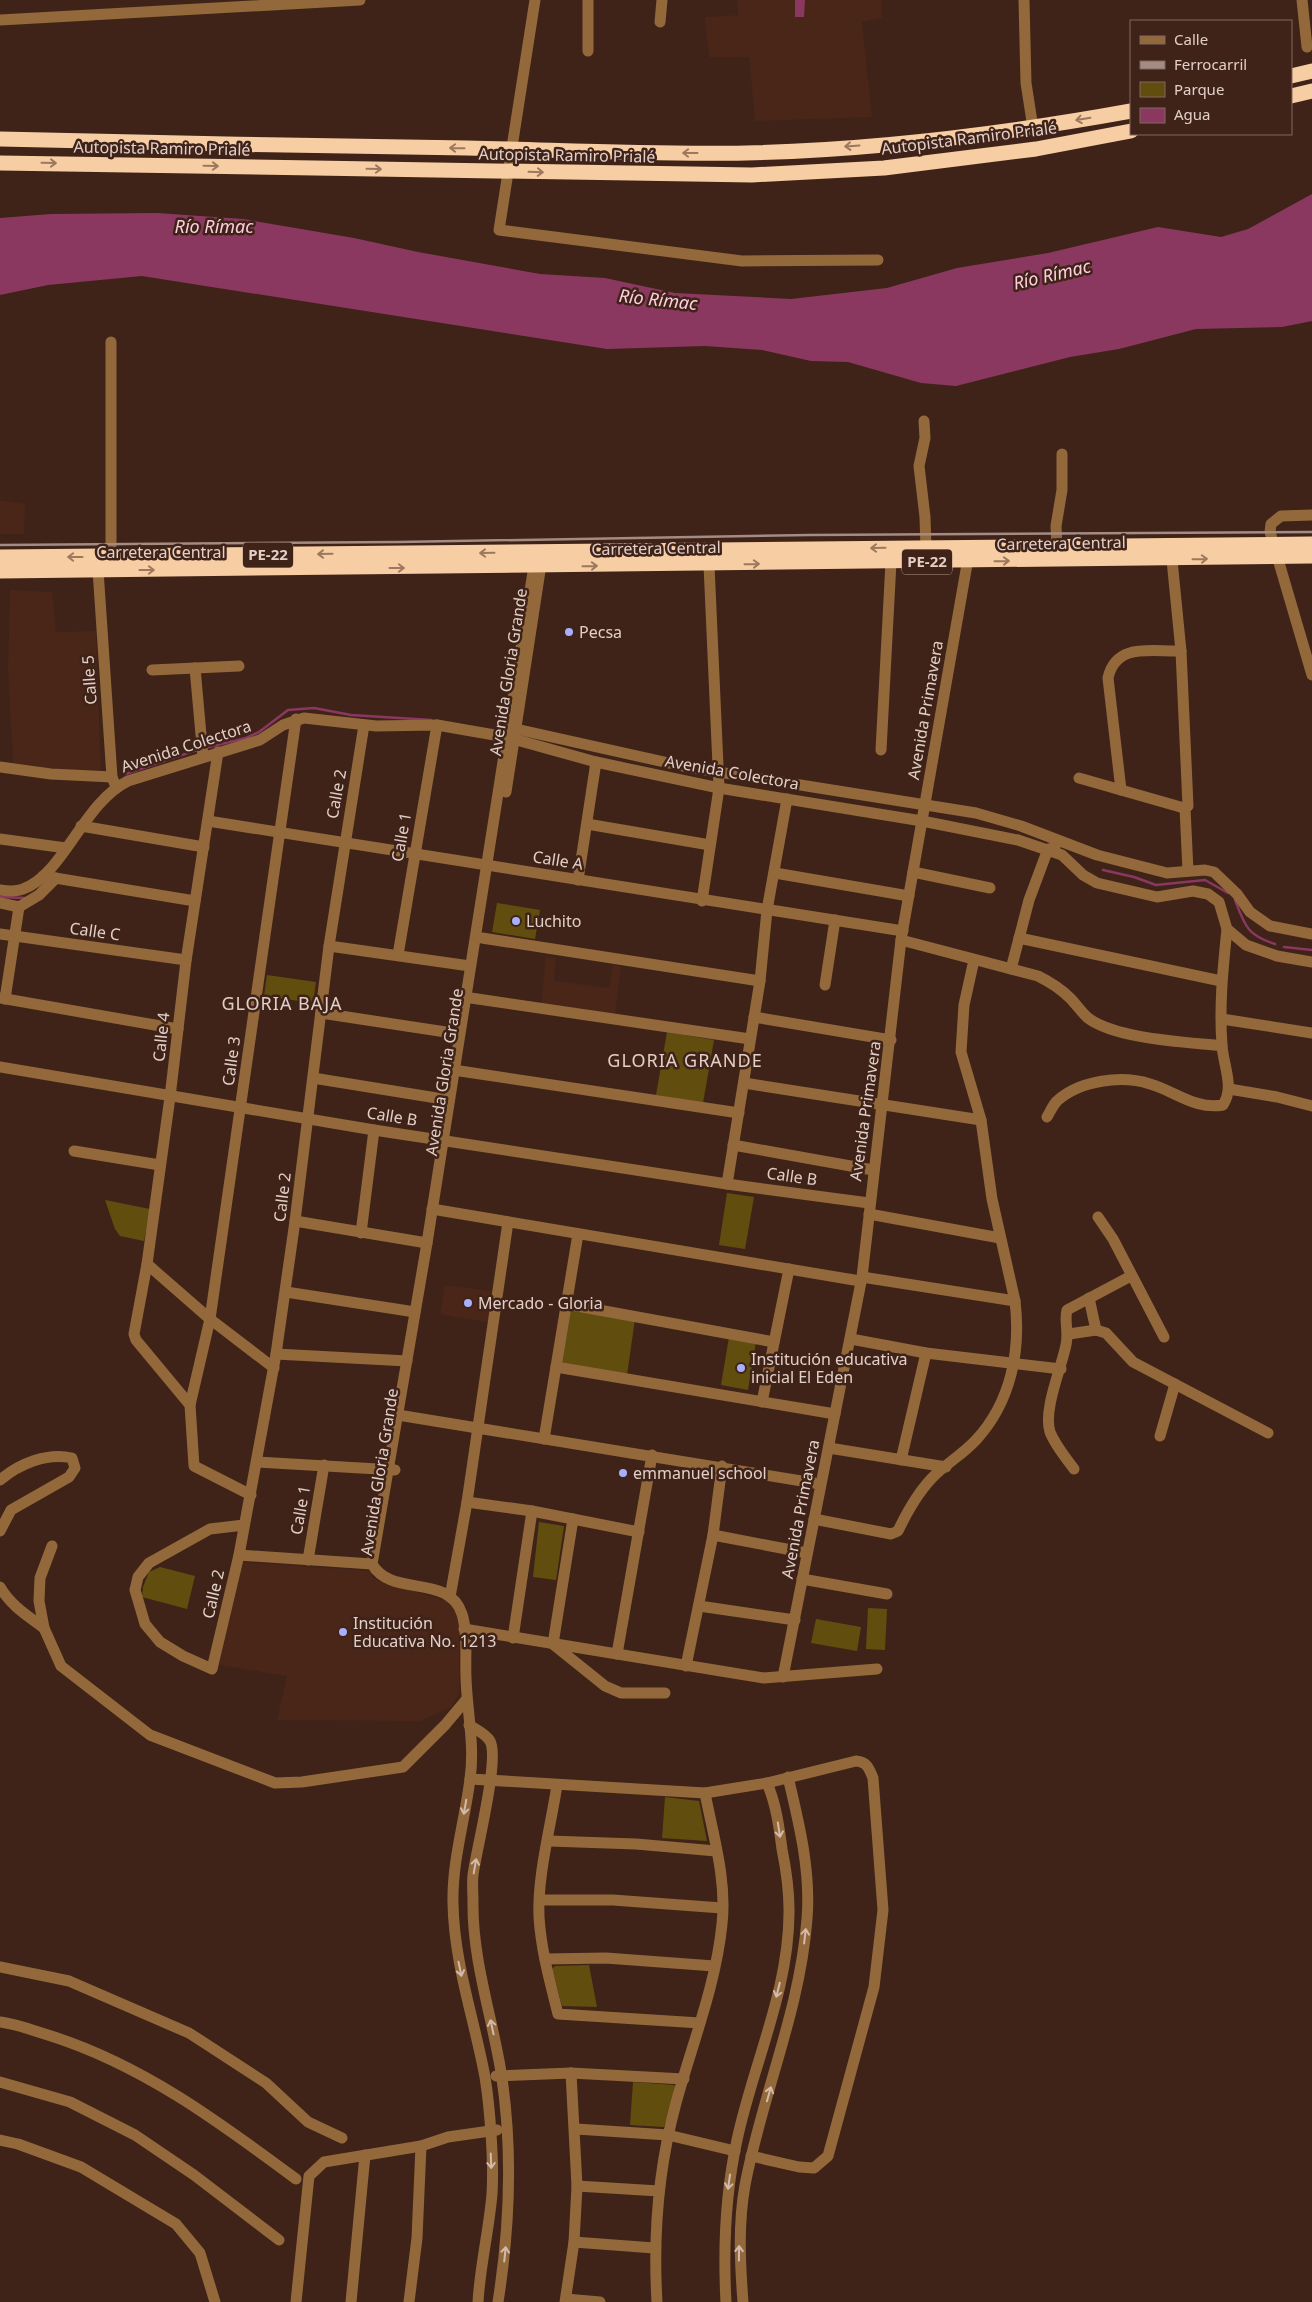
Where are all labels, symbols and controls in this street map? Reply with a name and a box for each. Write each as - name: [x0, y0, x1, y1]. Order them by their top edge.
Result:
- legend: [1130, 20, 1292, 135]
- text: Calle: [1174, 29, 1208, 49]
- text: Ferrocarril: [1174, 54, 1247, 74]
- text: Parque: [1174, 79, 1224, 99]
- text: Agua: [1174, 104, 1211, 124]
- one-way arrow: [1075, 115, 1091, 125]
- street label: Autopista Ramiro Prialé: [880, 116, 1058, 160]
- street label: Autopista Ramiro Prialé: [73, 135, 251, 161]
- street label: Autopista Ramiro Prialé: [478, 142, 656, 168]
- one-way arrow: [844, 142, 860, 151]
- one-way arrow: [450, 143, 466, 153]
- one-way arrow: [682, 148, 698, 158]
- one-way arrow: [40, 158, 56, 168]
- one-way arrow: [202, 161, 219, 171]
- one-way arrow: [365, 164, 381, 174]
- one-way arrow: [528, 167, 544, 177]
- water label: Río Rímac: [175, 214, 254, 238]
- water label: Río Rímac: [1011, 253, 1094, 295]
- water label: Río Rímac: [618, 283, 699, 315]
- street label: Carretera Central: [996, 531, 1126, 555]
- street label: Carretera Central: [591, 536, 721, 560]
- street label: Carretera Central: [96, 541, 226, 563]
- road number: PE-22: [243, 542, 293, 568]
- one-way arrow: [871, 543, 887, 553]
- one-way arrow: [479, 548, 496, 558]
- one-way arrow: [317, 550, 333, 559]
- road number: PE-22: [902, 550, 952, 574]
- one-way arrow: [67, 552, 83, 562]
- one-way arrow: [1191, 554, 1207, 563]
- one-way arrow: [994, 556, 1010, 566]
- one-way arrow: [744, 559, 760, 569]
- one-way arrow: [581, 561, 597, 571]
- one-way arrow: [388, 563, 404, 573]
- one-way arrow: [138, 565, 154, 575]
- street label: Avenida Gloria Grande: [484, 587, 532, 757]
- place label: Pecsa: [579, 621, 622, 643]
- marker: Pecsa: [563, 626, 575, 638]
- street label: Avenida Primavera: [902, 639, 948, 781]
- street label: Calle 5: [76, 654, 102, 706]
- street label: Avenida Colectora: [118, 715, 254, 777]
- street label: Avenida Colectora: [663, 749, 801, 795]
- street label: Calle 2: [321, 768, 351, 820]
- street label: Calle 1: [386, 811, 416, 863]
- street label: Calle A: [531, 845, 586, 875]
- place label: Luchito: [526, 910, 581, 932]
- marker: Luchito: [510, 915, 522, 927]
- street label: Calle C: [68, 917, 122, 945]
- street label: Avenida Gloria Grande: [420, 987, 468, 1157]
- district label: GLORIA BAJA: [221, 991, 343, 1015]
- street label: Calle 4: [147, 1011, 175, 1063]
- street label: Calle 3: [217, 1035, 245, 1087]
- street label: Avenida Primavera: [844, 1040, 886, 1182]
- district label: GLORIA GRANDE: [607, 1048, 763, 1072]
- street label: Calle B: [365, 1101, 419, 1131]
- street label: Calle B: [765, 1162, 819, 1190]
- street label: Calle 2: [268, 1171, 296, 1223]
- place label: Mercado - Gloria: [478, 1292, 603, 1314]
- marker: Mercado - Gloria: [462, 1297, 474, 1309]
- place label: Institución educativa inicial El Eden: [751, 1348, 908, 1388]
- marker: Institución educativa inicial El Eden: [735, 1362, 747, 1374]
- street label: Avenida Gloria Grande: [355, 1387, 403, 1557]
- street label: Avenida Primavera: [776, 1438, 824, 1580]
- place label: emmanuel school: [633, 1462, 767, 1484]
- marker: emmanuel school: [617, 1467, 629, 1479]
- street label: Calle 1: [285, 1484, 315, 1536]
- street label: Calle 2: [197, 1567, 229, 1621]
- place label: Institución Educativa No. 1213: [353, 1612, 496, 1652]
- marker: Institución Educativa No. 1213: [337, 1626, 349, 1638]
- one-way arrow: [460, 1799, 469, 1815]
- one-way arrow: [775, 1821, 785, 1837]
- one-way arrow: [470, 1859, 480, 1875]
- one-way arrow: [800, 1929, 810, 1945]
- one-way arrow: [456, 1960, 465, 1976]
- one-way arrow: [773, 1982, 782, 1998]
- one-way arrow: [487, 2019, 497, 2035]
- one-way arrow: [764, 2087, 774, 2103]
- one-way arrow: [486, 2152, 496, 2169]
- one-way arrow: [724, 2173, 734, 2189]
- one-way arrow: [500, 2246, 510, 2262]
- one-way arrow: [734, 2246, 744, 2262]

